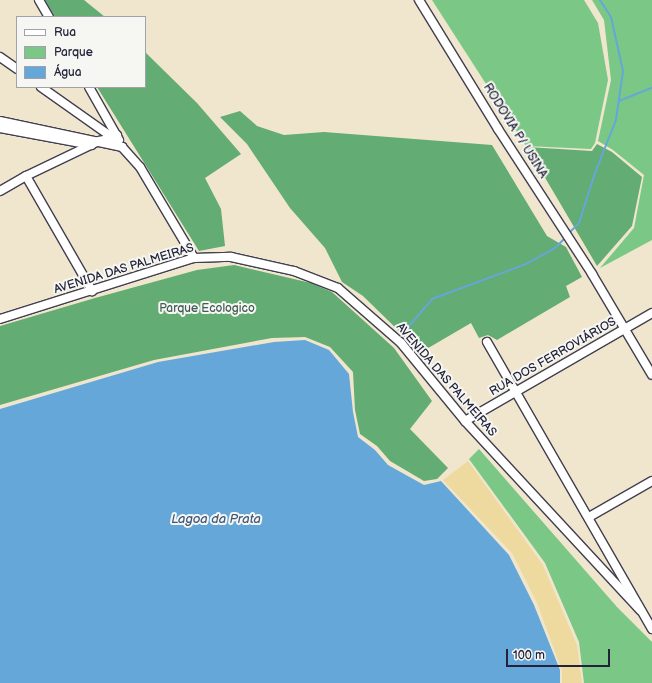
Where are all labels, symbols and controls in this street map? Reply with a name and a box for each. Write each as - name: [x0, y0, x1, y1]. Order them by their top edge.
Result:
- legend: [16, 16, 146, 88]
- text: Rua: [54, 25, 76, 40]
- text: Parque: [54, 45, 93, 60]
- text: Água: [54, 65, 82, 80]
- street label: RODOVIA P/ USINA: [480, 81, 550, 181]
- street label: AVENIDA DAS PALMEIRAS: [52, 241, 196, 297]
- park label: Parque Ecologico: [159, 302, 255, 316]
- street label: RUA DOS FERROVIÁRIOS: [487, 315, 619, 399]
- street label: AVENIDA DAS PALMEIRAS: [393, 320, 499, 440]
- water label: Lagoa da Prata: [171, 511, 261, 527]
- scale bar: [508, 641, 612, 667]
- text: 100 m: [513, 648, 545, 663]

